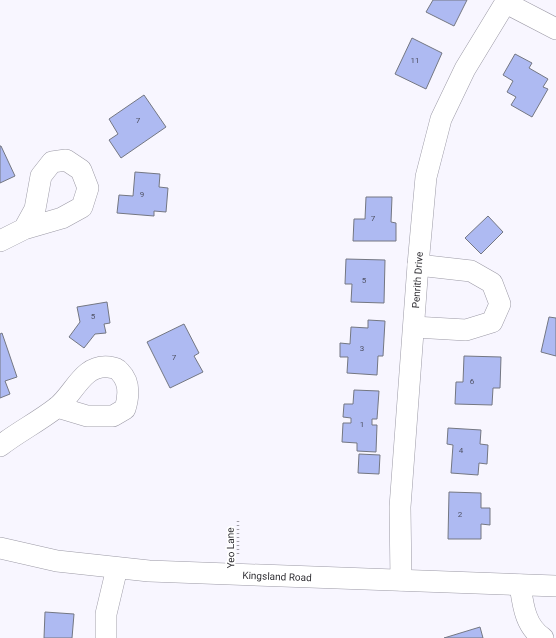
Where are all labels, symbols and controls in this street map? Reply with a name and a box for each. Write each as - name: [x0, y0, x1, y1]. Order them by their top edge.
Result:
- house number: 11: [411, 56, 420, 65]
- house number: 7: [136, 116, 141, 125]
- house number: 9: [140, 190, 144, 199]
- house number: 7: [371, 214, 376, 223]
- street label: Penrith Drive: [410, 251, 425, 309]
- house number: 5: [362, 276, 367, 285]
- house number: 5: [91, 312, 96, 321]
- house number: 3: [360, 344, 364, 353]
- house number: 7: [172, 353, 177, 362]
- house number: 6: [470, 377, 475, 386]
- house number: 1: [360, 420, 364, 429]
- house number: 4: [459, 446, 464, 455]
- house number: 2: [458, 510, 463, 519]
- street label: Yeo Lane: [225, 527, 236, 568]
- street label: Kingsland Road: [242, 570, 312, 583]

